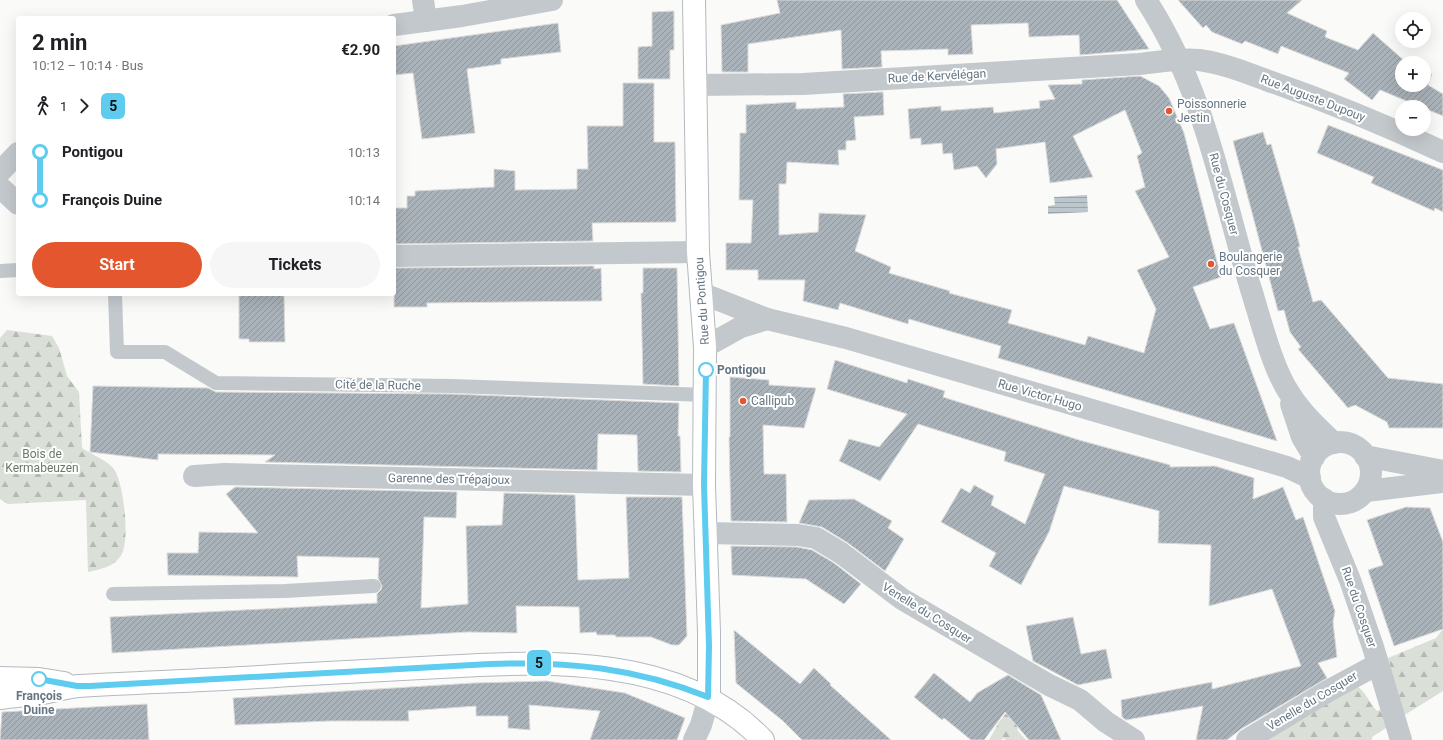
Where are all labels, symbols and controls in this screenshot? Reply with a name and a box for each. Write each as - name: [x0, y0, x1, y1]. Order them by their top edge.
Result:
- map controls: [1395, 12, 1431, 136]
- button: locate: [1395, 12, 1431, 48]
- text: 2 min: [32, 30, 87, 55]
- text: €2.90: [341, 41, 380, 59]
- button: +: [1395, 56, 1431, 92]
- text: 10:12 – 10:14 · Bus: [32, 58, 144, 73]
- street label: Rue de Kervélégan: [887, 66, 987, 86]
- street label: Rue Auguste Dupouy: [1259, 72, 1368, 125]
- icon: walk: [32, 95, 54, 117]
- icon: forward: [73, 95, 95, 117]
- place label: Poissonnerie Jestin: [1177, 97, 1246, 125]
- text: 5: [109, 98, 117, 114]
- text: 1: [60, 99, 67, 114]
- button: −: [1395, 100, 1431, 136]
- marker: Poissonnerie Jestin: [1164, 106, 1174, 116]
- text: Pontigou: [62, 143, 123, 161]
- text: 10:13: [348, 145, 380, 160]
- street label: Rue du Cosquer: [1206, 151, 1242, 237]
- text: François Duine: [62, 191, 162, 209]
- text: 10:14: [348, 193, 380, 208]
- button: Start: [32, 242, 202, 288]
- button: Tickets: [210, 242, 380, 288]
- place label: Boulangerie du Cosquer: [1219, 250, 1282, 278]
- street label: Rue du Pontigou: [692, 257, 712, 345]
- marker: Boulangerie du Cosquer: [1206, 259, 1216, 269]
- marker: Pontigou: [698, 362, 714, 378]
- place label: Pontigou: [717, 363, 766, 377]
- street label: Rue Victor Hugo: [996, 376, 1084, 414]
- street label: Cité de la Ruche: [335, 377, 421, 393]
- place label: Callipub: [751, 394, 794, 408]
- marker: Callipub: [738, 396, 748, 406]
- park label: Bois de Kermabeuzen: [5, 447, 79, 475]
- street label: Garenne des Trépajoux: [388, 471, 510, 487]
- street label: Rue du Cosquer: [1339, 565, 1379, 649]
- street label: Venelle du Cosquer: [880, 580, 974, 646]
- line badge: 5: [526, 650, 552, 676]
- text: 5: [535, 655, 543, 671]
- street label: Venelle du Cosquer: [1264, 668, 1360, 734]
- marker: François Duine: [31, 671, 47, 687]
- place label: François Duine: [16, 689, 62, 717]

